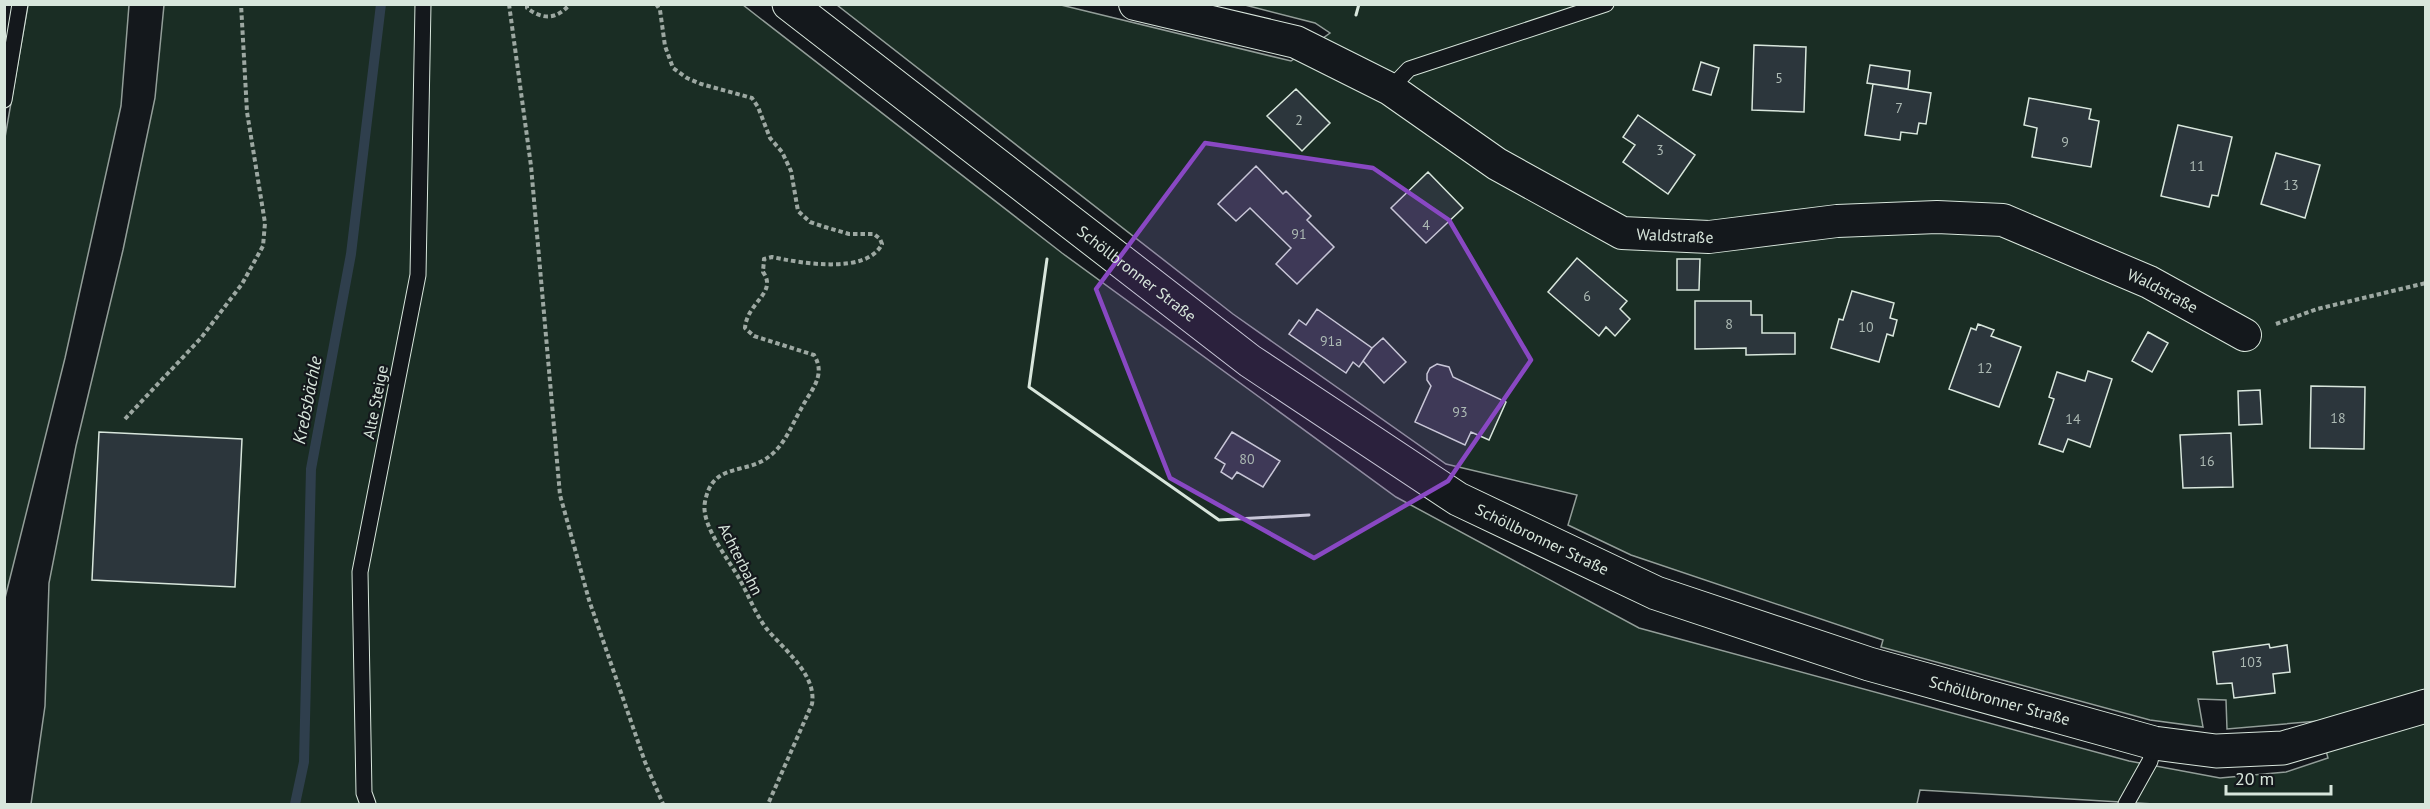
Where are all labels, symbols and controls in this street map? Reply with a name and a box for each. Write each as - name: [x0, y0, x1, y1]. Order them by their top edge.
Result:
- house number: 5: [1775, 69, 1783, 87]
- house number: 7: [1895, 99, 1903, 117]
- house number: 2: [1295, 111, 1303, 129]
- house number: 9: [2061, 133, 2069, 151]
- house number: 3: [1656, 141, 1664, 159]
- house number: 11: [2189, 157, 2205, 175]
- house number: 13: [2283, 176, 2299, 194]
- house number: 4: [1422, 216, 1430, 234]
- street label: Schöllbronner Straße: [1073, 221, 1201, 326]
- street label: Waldstraße: [1636, 224, 1715, 247]
- house number: 91: [1291, 225, 1307, 243]
- street label: Waldstraße: [2125, 264, 2202, 317]
- house number: 6: [1583, 287, 1591, 305]
- house number: 8: [1725, 315, 1733, 333]
- house number: 10: [1858, 318, 1874, 336]
- house number: 91a: [1320, 332, 1342, 350]
- water label: Krebsbächle: [287, 353, 327, 446]
- house number: 12: [1977, 359, 1993, 377]
- street label: Alte Steige: [358, 363, 392, 441]
- house number: 93: [1452, 403, 1468, 421]
- house number: 18: [2330, 409, 2346, 427]
- house number: 14: [2065, 410, 2081, 428]
- house number: 80: [1239, 450, 1255, 468]
- house number: 16: [2199, 452, 2215, 470]
- street label: Schöllbronner Straße: [1472, 499, 1612, 579]
- street label: Achterbahn: [714, 520, 768, 598]
- house number: 103: [2240, 653, 2262, 671]
- street label: Schöllbronner Straße: [1927, 671, 2072, 729]
- scale bar: [2226, 758, 2331, 796]
- text: 20 m: [2235, 767, 2274, 790]

